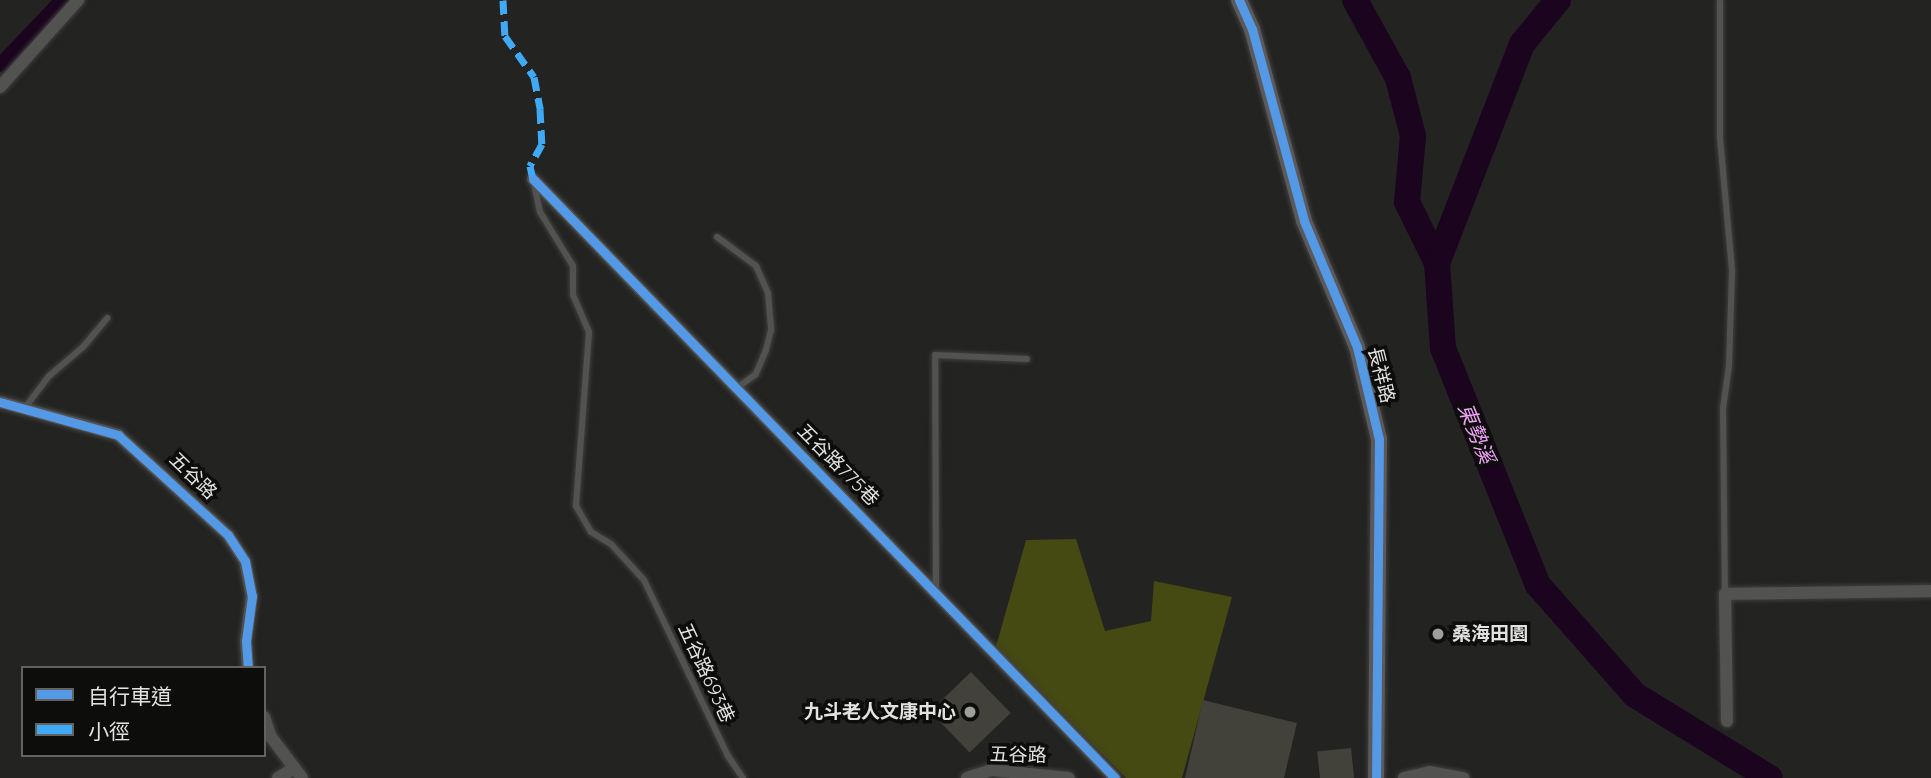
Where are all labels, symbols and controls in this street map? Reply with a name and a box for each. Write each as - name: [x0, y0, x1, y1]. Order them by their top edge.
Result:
- street label: 長祥路: [1363, 345, 1399, 405]
- water label: 東勢溪: [1454, 399, 1500, 467]
- street label: 五谷路775巷: [793, 420, 883, 510]
- street label: 五谷路: [165, 448, 221, 504]
- street label: 五谷路693巷: [673, 620, 739, 726]
- place label: 桑海田園: [1452, 623, 1528, 645]
- marker: 桑海田園: [1430, 626, 1446, 642]
- legend: [21, 666, 266, 757]
- text: 自行車道: [88, 683, 172, 709]
- place label: 九斗老人文康中心: [804, 701, 956, 723]
- marker: 九斗老人文康中心: [962, 704, 978, 720]
- text: 小徑: [88, 718, 130, 744]
- street label: 五谷路: [989, 743, 1047, 767]

